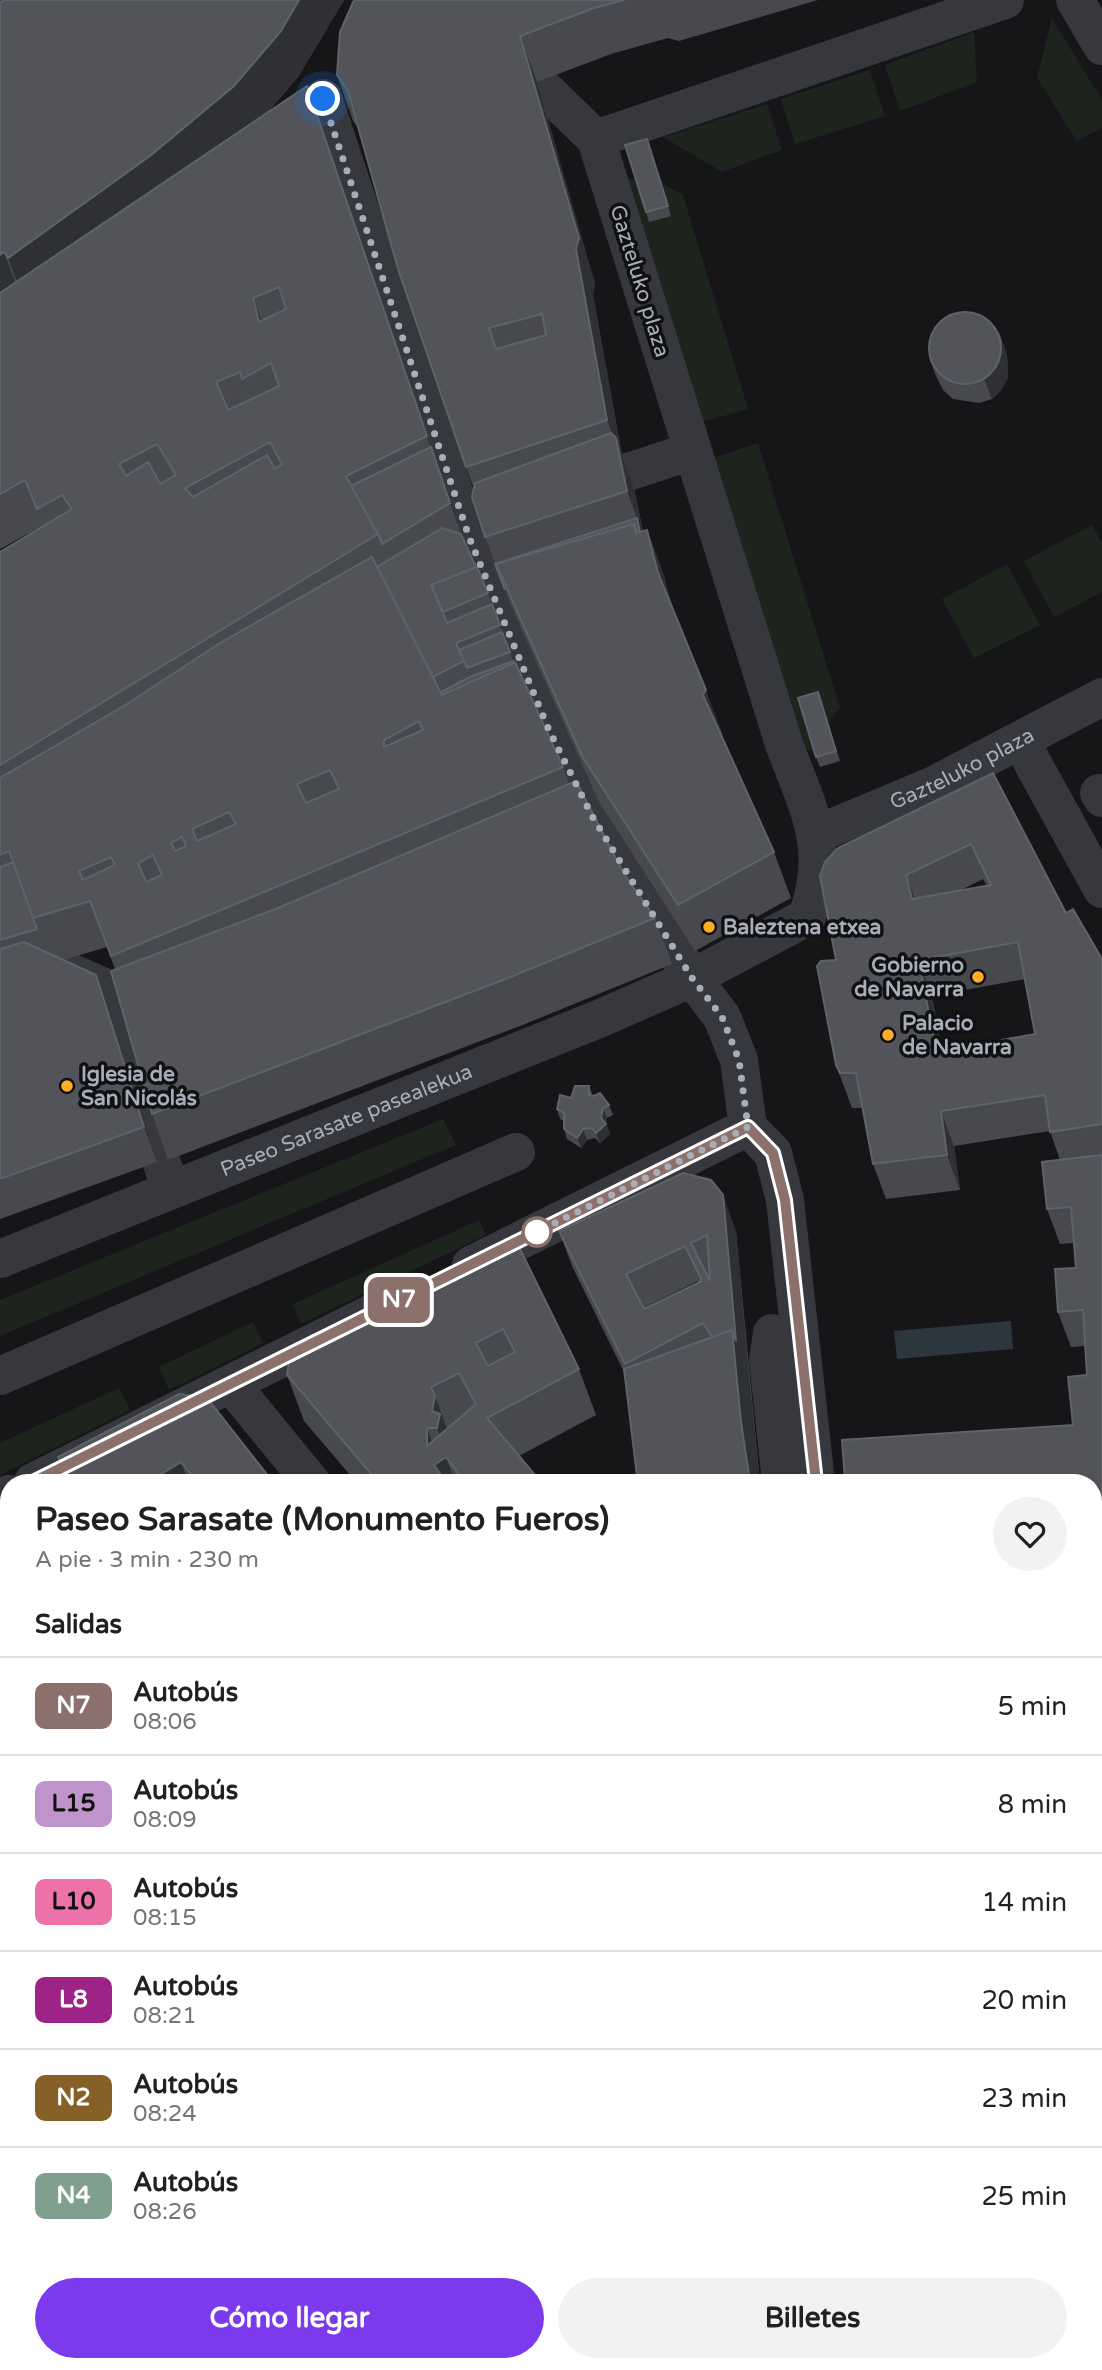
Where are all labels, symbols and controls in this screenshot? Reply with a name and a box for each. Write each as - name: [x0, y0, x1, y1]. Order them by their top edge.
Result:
- your location: [305, 81, 340, 116]
- street label: Gazteluko plaza: [604, 202, 675, 360]
- street label: Gazteluko plaza: [886, 723, 1039, 815]
- place label: Baleztena etxea: [723, 915, 881, 940]
- marker: Baleztena etxea: [701, 919, 717, 935]
- place label: Gobierno de Navarra: [854, 953, 964, 1002]
- marker: Gobierno de Navarra: [970, 969, 986, 985]
- place label: Palacio de Navarra: [902, 1011, 1012, 1060]
- marker: Palacio de Navarra: [880, 1027, 896, 1043]
- street label: Paseo Sarasate pasealekua: [217, 1059, 476, 1182]
- place label: Iglesia de San Nicolás: [81, 1062, 197, 1111]
- marker: Iglesia de San Nicolás: [59, 1078, 75, 1094]
- unlabelled marker: [522, 1217, 552, 1247]
- line badge: N7: [368, 1277, 430, 1323]
- text: N7: [382, 1285, 416, 1314]
- button: heart: [993, 1497, 1067, 1571]
- text: Paseo Sarasate (Monumento Fueros): [35, 1500, 609, 1539]
- text: A pie · 3 min · 230 m: [35, 1546, 259, 1574]
- text: Salidas: [35, 1609, 122, 1640]
- text: Autobús: [133, 1677, 238, 1708]
- text: N7: [56, 1691, 91, 1720]
- text: 5 min: [998, 1691, 1067, 1722]
- text: 08:06: [133, 1708, 197, 1736]
- text: Autobús: [133, 1775, 238, 1806]
- text: L15: [52, 1789, 95, 1818]
- text: 8 min: [998, 1789, 1067, 1820]
- text: 08:09: [133, 1806, 197, 1834]
- text: Autobús: [133, 1873, 238, 1904]
- text: L10: [52, 1887, 95, 1916]
- text: 14 min: [981, 1887, 1067, 1918]
- text: 08:15: [133, 1904, 197, 1932]
- text: Autobús: [133, 1971, 238, 2002]
- text: L8: [59, 1985, 88, 2014]
- text: 20 min: [981, 1985, 1067, 2016]
- text: 08:21: [133, 2002, 197, 2030]
- text: Autobús: [133, 2069, 238, 2100]
- text: N2: [56, 2083, 91, 2112]
- text: 23 min: [981, 2083, 1067, 2114]
- text: 08:24: [133, 2100, 197, 2128]
- text: Autobús: [133, 2167, 238, 2198]
- text: N4: [56, 2181, 91, 2210]
- text: 25 min: [981, 2181, 1067, 2212]
- text: 08:26: [133, 2198, 197, 2226]
- button: Cómo llegar: [35, 2278, 544, 2358]
- button: Billetes: [558, 2278, 1067, 2358]

